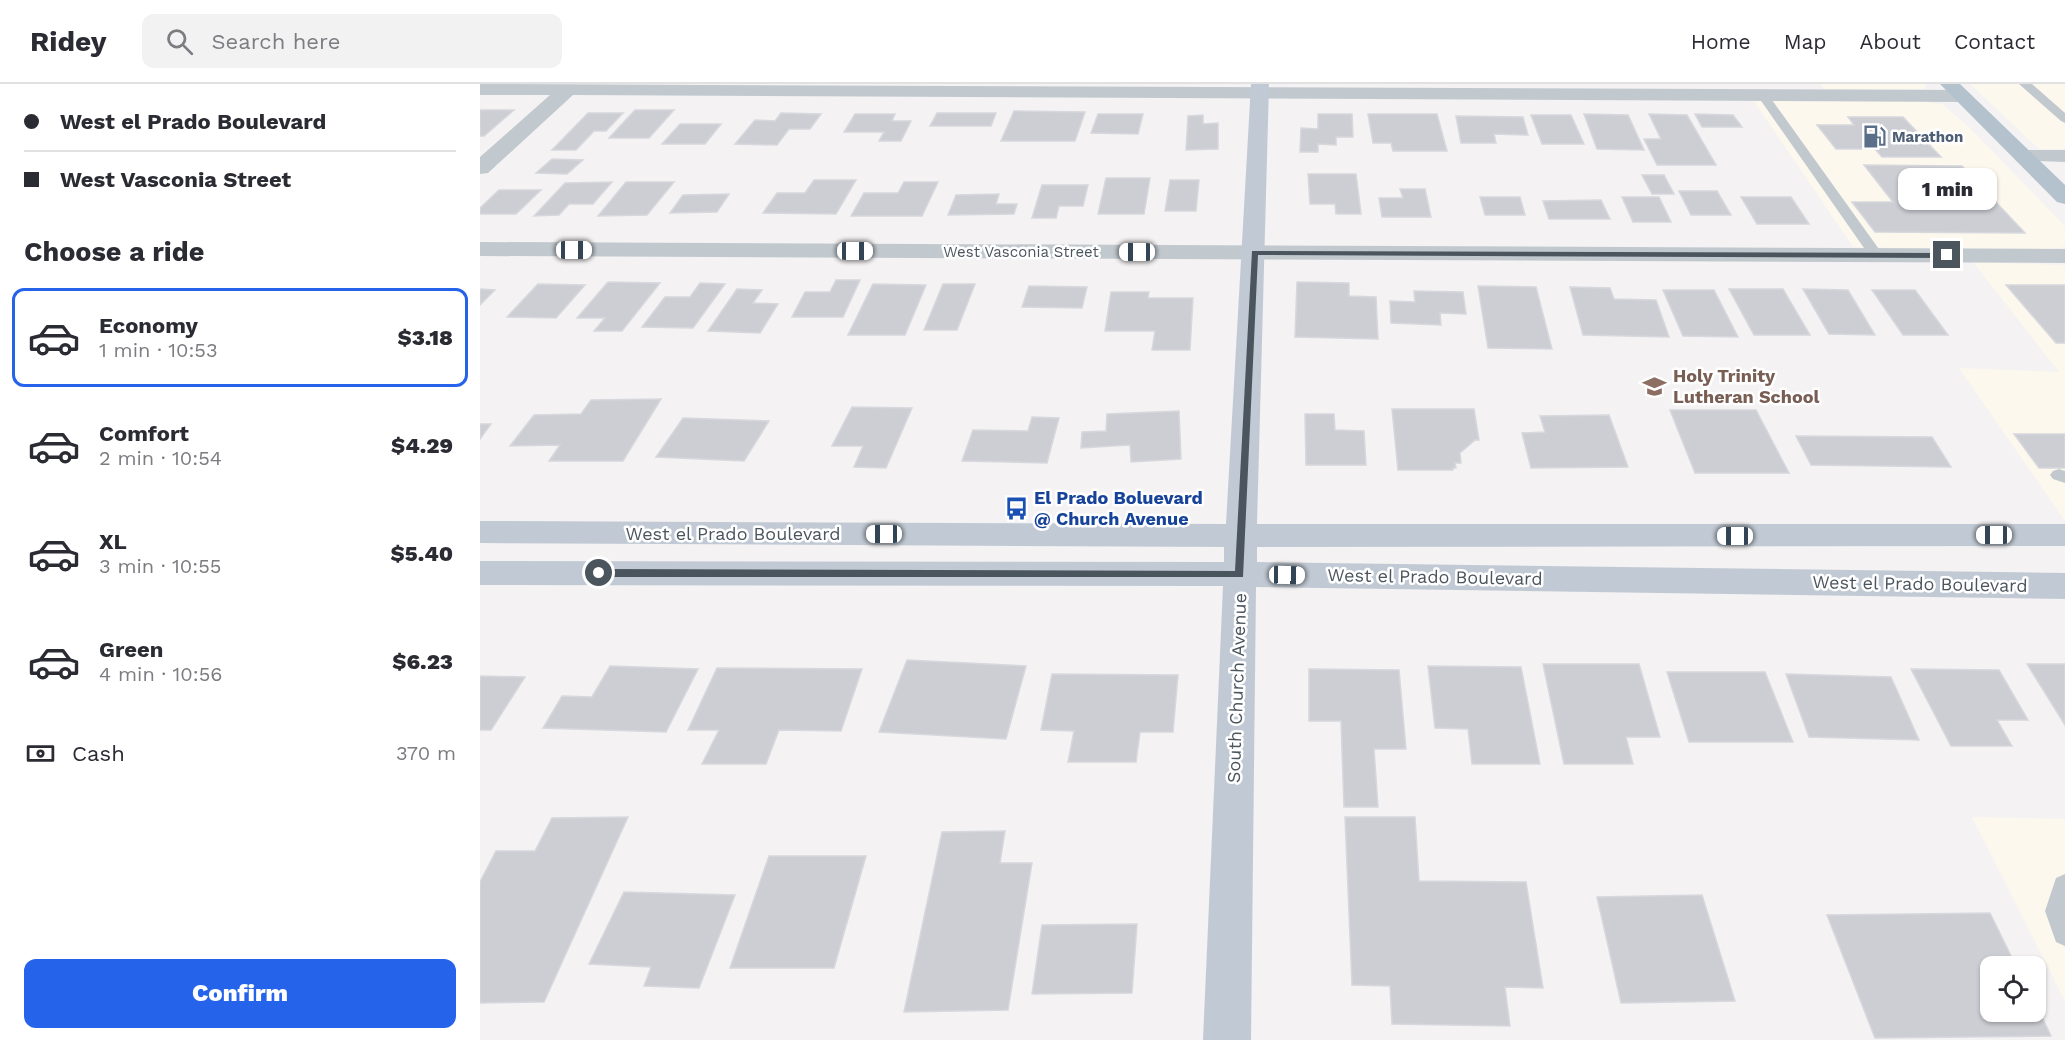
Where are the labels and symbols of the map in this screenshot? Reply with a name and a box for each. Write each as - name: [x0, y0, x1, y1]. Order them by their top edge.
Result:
- fuel station icon: Marathon: [1861, 124, 1887, 150]
- place label: Marathon: [1892, 128, 1963, 146]
- callout: 1 min: [1898, 168, 1996, 210]
- car: [556, 241, 592, 259]
- route end: [1933, 241, 1960, 268]
- car: [837, 242, 873, 260]
- street label: West Vasconia Street: [943, 243, 1100, 261]
- car: [1119, 243, 1155, 261]
- place label: Holy Trinity Lutheran School: [1673, 365, 1819, 407]
- school or university icon: Holy Trinity Lutheran School: [1642, 373, 1668, 399]
- place label: El Prado Boluevard @ Church Avenue: [1034, 487, 1203, 529]
- bus stop icon: El Prado Boluevard @ Church Avenue: [1003, 495, 1029, 521]
- street label: West el Prado Boulevard: [625, 523, 841, 544]
- car: [866, 525, 902, 543]
- car: [1976, 526, 2012, 544]
- car: [1717, 527, 1753, 545]
- route start: [585, 559, 612, 586]
- street label: West el Prado Boulevard: [1327, 564, 1543, 589]
- car: [1269, 566, 1305, 584]
- street label: West el Prado Boulevard: [1812, 571, 2028, 596]
- street label: South Church Avenue: [1223, 593, 1250, 783]

